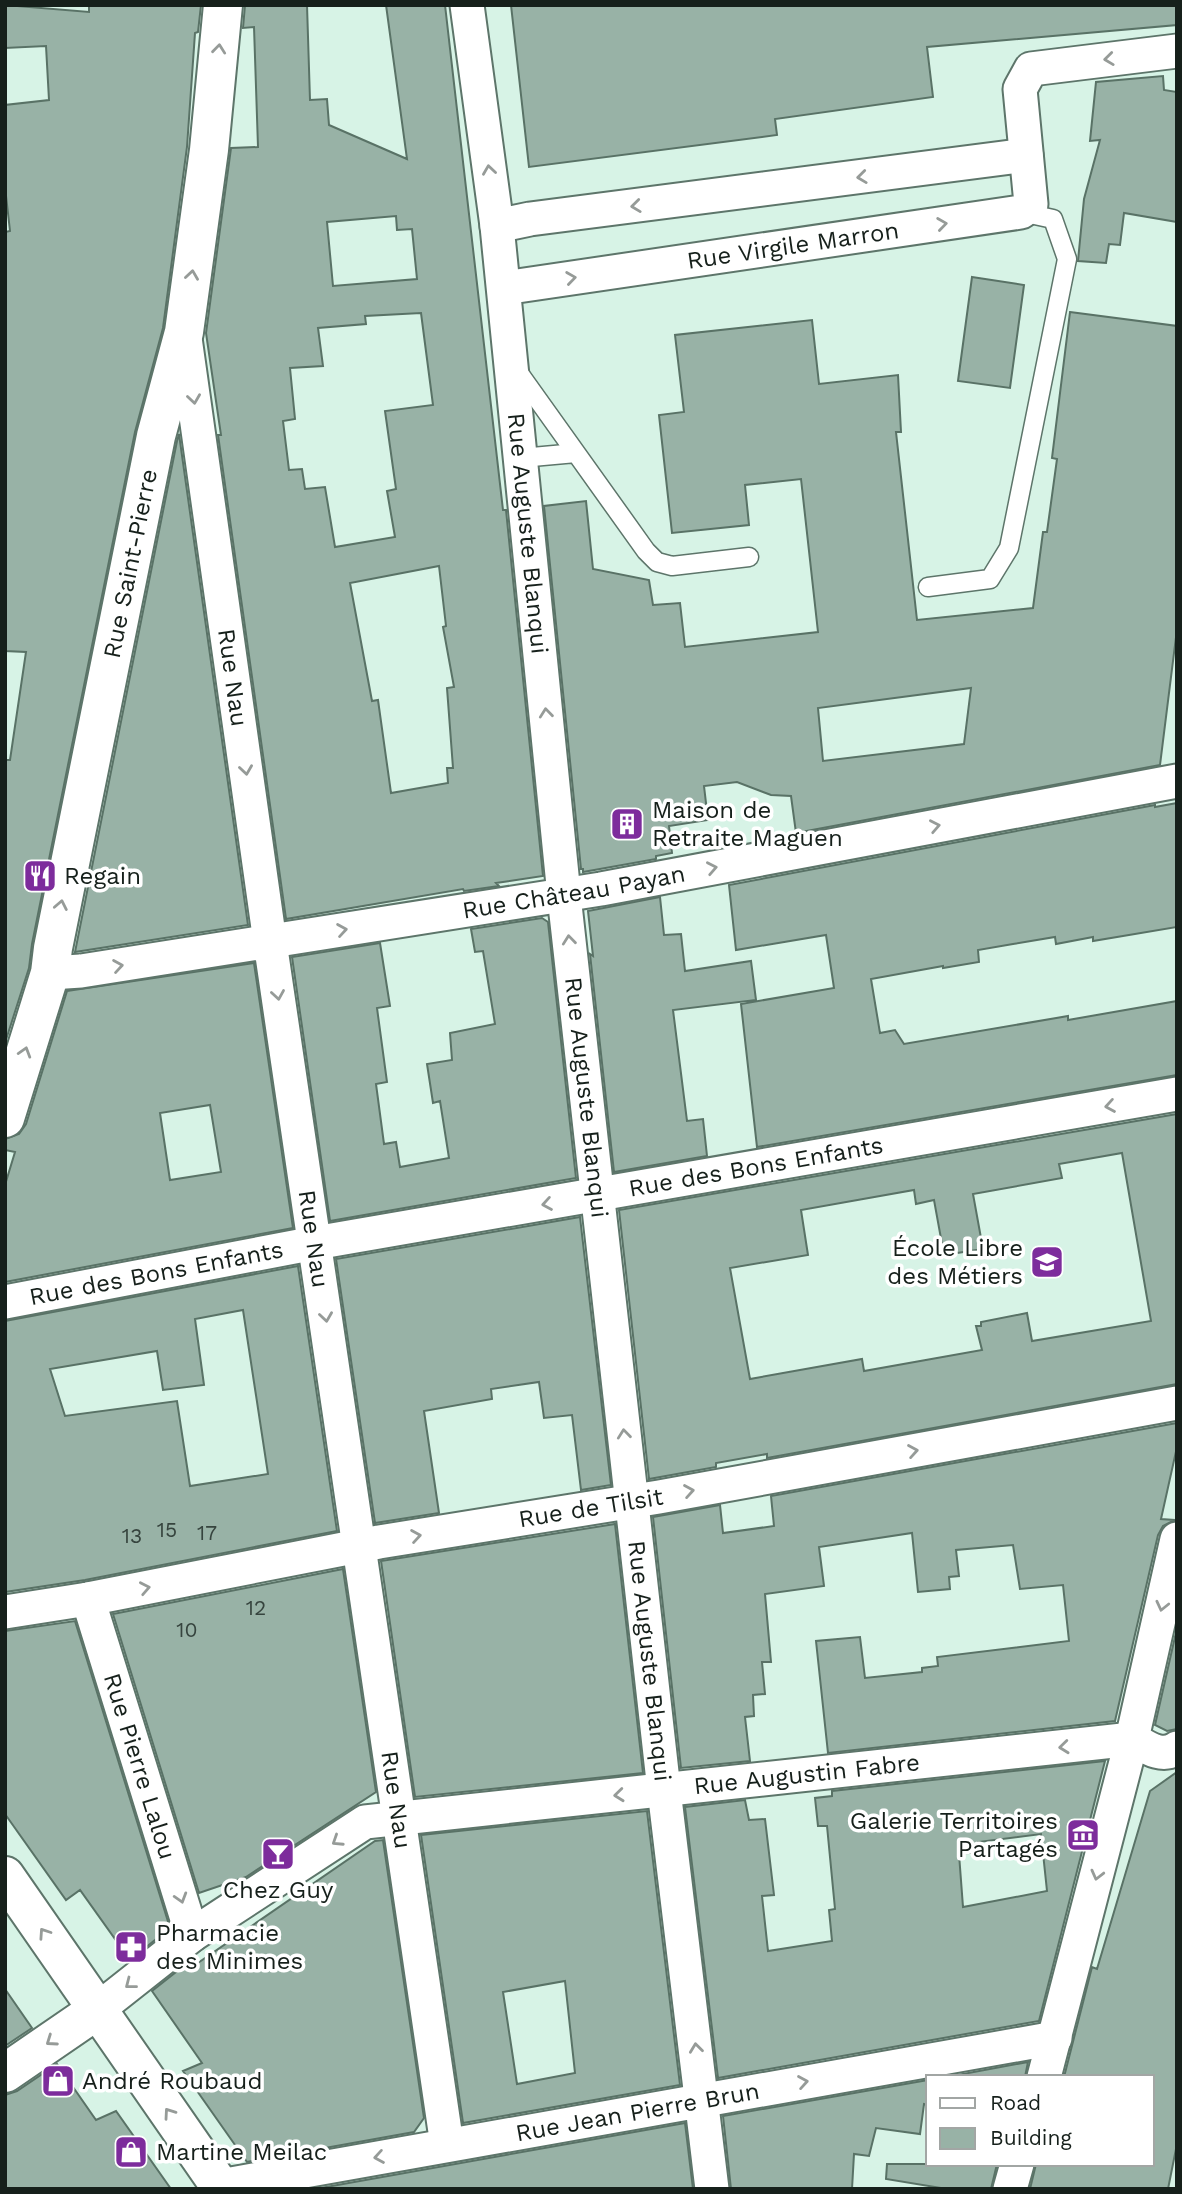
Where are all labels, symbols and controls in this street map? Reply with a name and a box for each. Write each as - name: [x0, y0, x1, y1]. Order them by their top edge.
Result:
- one-way arrow: [211, 43, 226, 55]
- one-way arrow: [1103, 52, 1115, 67]
- one-way arrow: [482, 164, 497, 176]
- one-way arrow: [856, 170, 868, 185]
- one-way arrow: [630, 198, 642, 213]
- street label: Rue Virgile Marron: [685, 216, 901, 275]
- one-way arrow: [936, 217, 947, 232]
- one-way arrow: [184, 269, 199, 281]
- one-way arrow: [565, 271, 577, 286]
- one-way arrow: [186, 393, 201, 405]
- street label: Rue Auguste Blanqui: [502, 412, 554, 655]
- street label: Rue Saint-Pierre: [98, 467, 163, 661]
- street label: Rue Nau: [212, 627, 254, 728]
- one-way arrow: [539, 707, 554, 718]
- one-way arrow: [238, 764, 253, 776]
- place label: Maison de Retraite Maguen: [652, 796, 843, 852]
- building icon: Maison de Retraite Maguen: [608, 805, 646, 843]
- one-way arrow: [929, 819, 941, 834]
- restaurant icon: Regain: [21, 857, 59, 895]
- street label: Rue Château Payan: [460, 860, 687, 925]
- one-way arrow: [706, 861, 718, 876]
- place label: Regain: [64, 862, 141, 890]
- one-way arrow: [53, 899, 68, 911]
- one-way arrow: [337, 923, 348, 938]
- one-way arrow: [562, 934, 577, 945]
- one-way arrow: [112, 958, 124, 973]
- street label: Rue Auguste Blanqui: [559, 975, 614, 1219]
- one-way arrow: [270, 989, 285, 1001]
- one-way arrow: [17, 1047, 32, 1059]
- one-way arrow: [1104, 1098, 1115, 1113]
- street label: Rue des Bons Enfants: [626, 1131, 885, 1203]
- street label: Rue Nau: [293, 1188, 335, 1290]
- one-way arrow: [542, 1196, 553, 1211]
- place label: École Libre des Métiers: [887, 1234, 1023, 1290]
- street label: Rue des Bons Enfants: [27, 1235, 286, 1311]
- school or university icon: École Libre des Métiers: [1028, 1243, 1066, 1281]
- one-way arrow: [318, 1311, 333, 1323]
- one-way arrow: [616, 1428, 631, 1439]
- one-way arrow: [907, 1444, 919, 1459]
- street label: Rue de Tilsit: [516, 1483, 665, 1533]
- one-way arrow: [683, 1484, 695, 1499]
- house number: 15: [157, 1517, 177, 1542]
- house number: 17: [197, 1520, 217, 1545]
- house number: 13: [122, 1523, 142, 1548]
- one-way arrow: [411, 1529, 422, 1544]
- street label: Rue Auguste Blanqui: [622, 1539, 677, 1783]
- one-way arrow: [139, 1581, 151, 1596]
- house number: 12: [246, 1595, 266, 1620]
- one-way arrow: [1156, 1600, 1170, 1612]
- house number: 10: [176, 1617, 198, 1642]
- street label: Rue Pierre Lalou: [98, 1670, 182, 1863]
- one-way arrow: [1058, 1739, 1070, 1754]
- street label: Rue Augustin Fabre: [692, 1748, 921, 1800]
- street label: Rue Nau: [375, 1749, 417, 1851]
- one-way arrow: [613, 1788, 624, 1803]
- place label: Galerie Territoires Partagés: [850, 1807, 1058, 1863]
- museum icon: Galerie Territoires Partagés: [1064, 1816, 1102, 1854]
- one-way arrow: [331, 1832, 344, 1845]
- bar icon: Chez Guy: [259, 1835, 297, 1873]
- one-way arrow: [1091, 1869, 1105, 1881]
- place label: Chez Guy: [223, 1876, 334, 1904]
- one-way arrow: [173, 1891, 188, 1903]
- place label: Pharmacie des Minimes: [156, 1919, 303, 1975]
- one-way arrow: [39, 1928, 52, 1941]
- pharmacy icon: Pharmacie des Minimes: [112, 1928, 150, 1966]
- one-way arrow: [125, 1976, 138, 1988]
- one-way arrow: [46, 2033, 59, 2046]
- one-way arrow: [688, 2042, 703, 2054]
- shop icon: André Roubaud: [39, 2062, 77, 2100]
- place label: André Roubaud: [82, 2067, 262, 2095]
- one-way arrow: [797, 2075, 809, 2090]
- legend: [926, 2075, 1154, 2166]
- street label: Rue Jean Pierre Brun: [513, 2077, 762, 2147]
- text: Road: [990, 2090, 1041, 2115]
- one-way arrow: [165, 2108, 177, 2121]
- text: Building: [990, 2125, 1072, 2150]
- shop icon: Martine Meilac: [112, 2133, 150, 2171]
- place label: Martine Meilac: [156, 2138, 327, 2166]
- one-way arrow: [373, 2149, 385, 2164]

